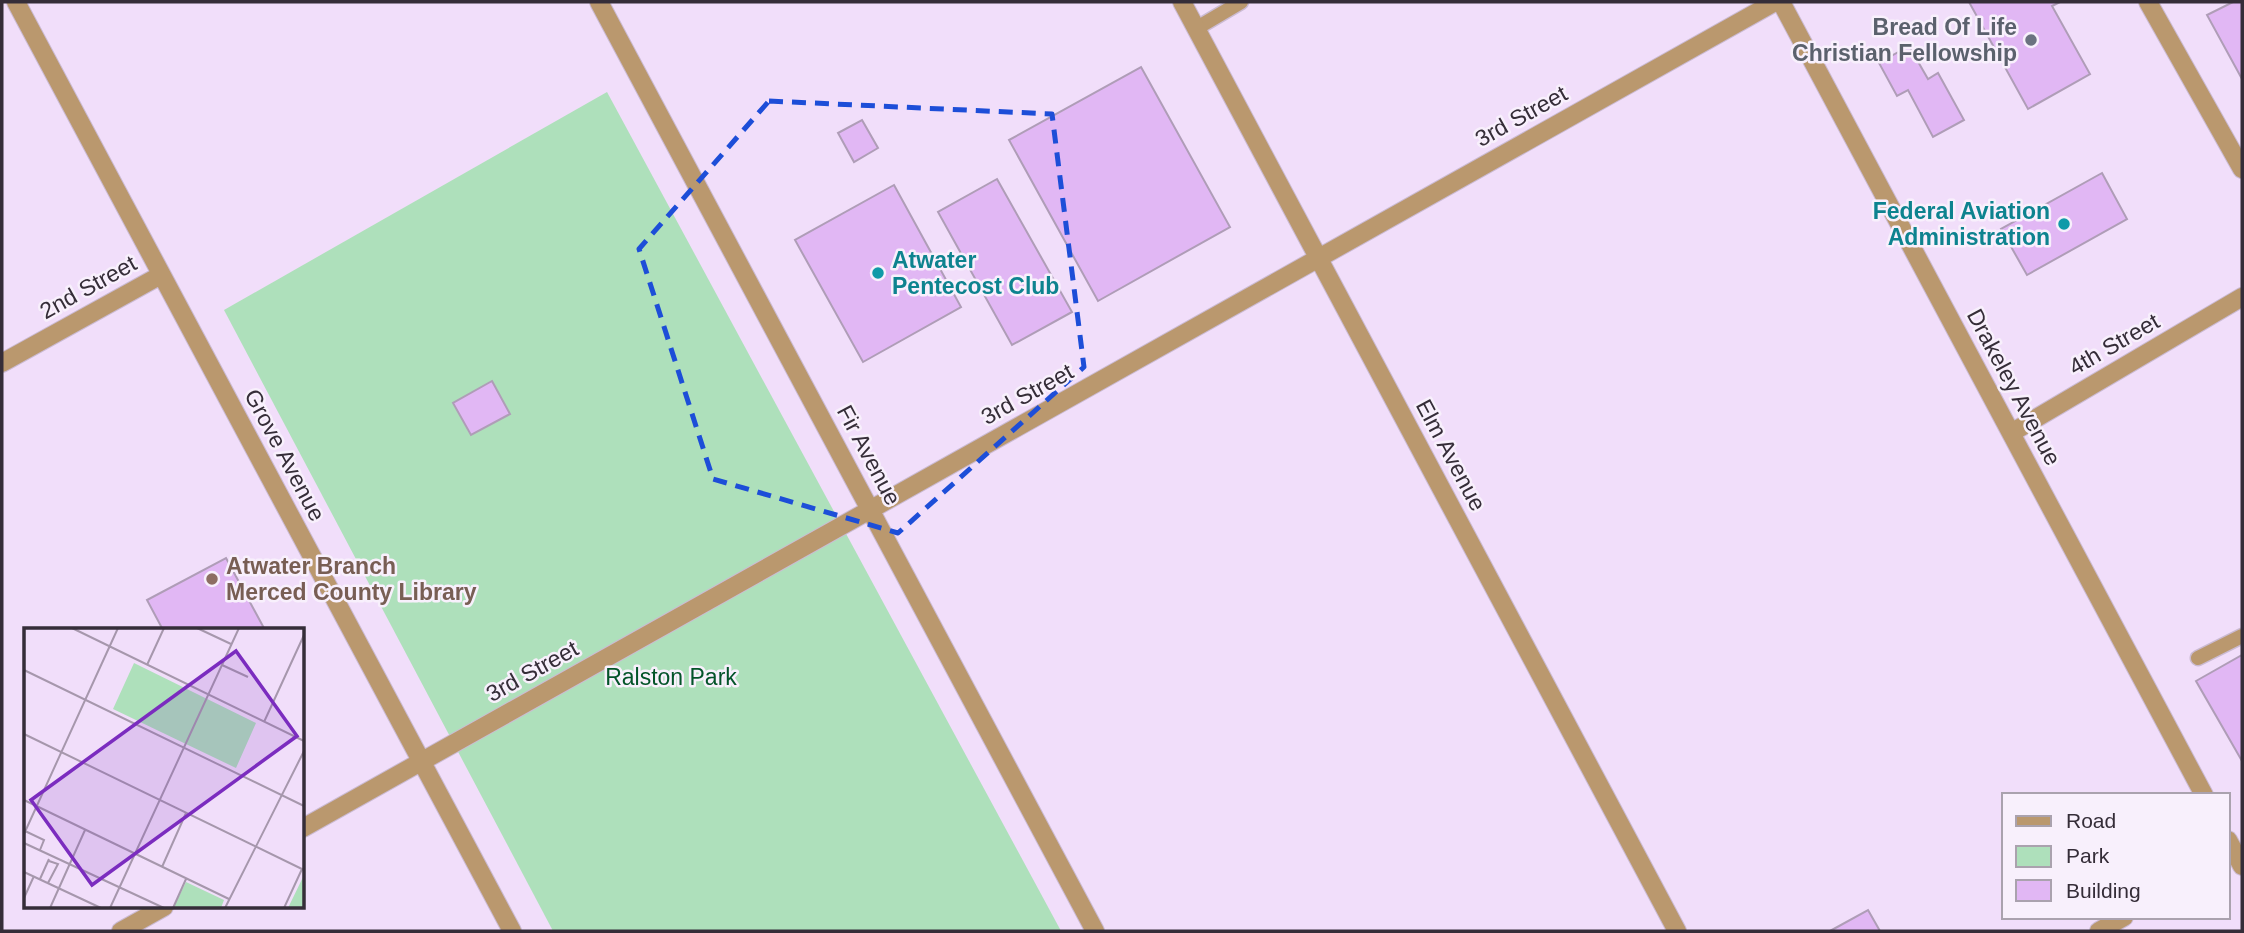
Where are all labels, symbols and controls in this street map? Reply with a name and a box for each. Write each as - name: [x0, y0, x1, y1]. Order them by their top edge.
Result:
- place label: Bread Of Life Christian Fellowship: [1792, 14, 2017, 66]
- marker: Bread Of Life Christian Fellowship: [2023, 32, 2039, 48]
- street label: 3rd Street: [1471, 80, 1572, 152]
- place label: Federal Aviation Administration: [1873, 198, 2050, 250]
- marker: Federal Aviation Administration: [2056, 216, 2072, 232]
- place label: Atwater Pentecost Club: [892, 247, 1059, 299]
- street label: 2nd Street: [35, 250, 141, 324]
- marker: Atwater Pentecost Club: [870, 265, 886, 281]
- street label: Drakeley Avenue: [1962, 304, 2066, 470]
- street label: 4th Street: [2064, 308, 2164, 380]
- street label: 3rd Street: [977, 358, 1078, 430]
- street label: Grove Avenue: [239, 385, 331, 525]
- street label: Elm Avenue: [1411, 395, 1491, 515]
- street label: Fir Avenue: [832, 401, 906, 509]
- place label: Atwater Branch Merced County Library: [226, 553, 477, 605]
- marker: Atwater Branch Merced County Library: [204, 571, 220, 587]
- inset map: [24, 628, 304, 908]
- street label: 3rd Street: [482, 635, 583, 707]
- park label: Ralston Park: [605, 664, 737, 690]
- legend: [2002, 793, 2230, 919]
- text: Road: [2066, 809, 2116, 832]
- text: Park: [2066, 844, 2110, 867]
- text: Building: [2066, 879, 2141, 902]

